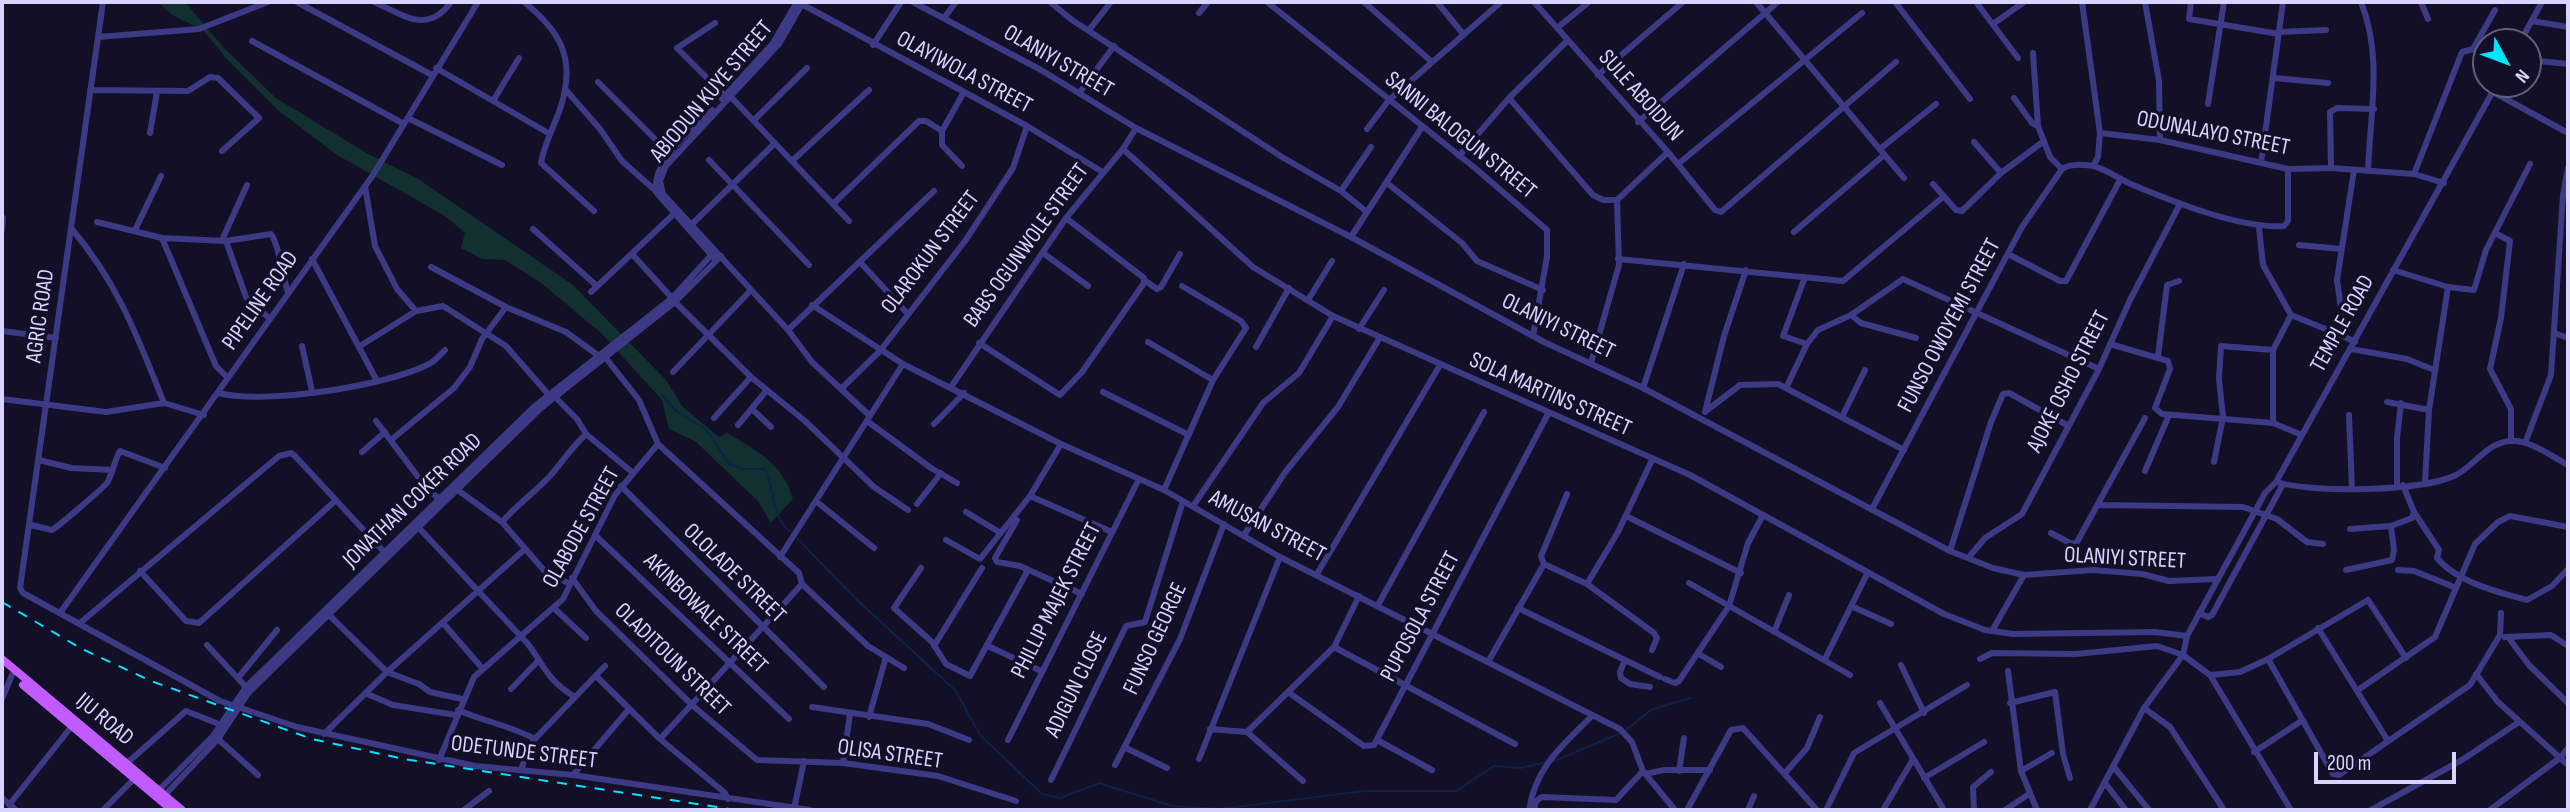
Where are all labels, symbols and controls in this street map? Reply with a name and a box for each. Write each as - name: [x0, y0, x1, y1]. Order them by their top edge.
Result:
- street label: ABIODUN KUYE STREET: [645, 15, 779, 169]
- street label: OLANIYI STREET: [998, 20, 1118, 104]
- street label: OLAYIWOLA STREET: [892, 26, 1036, 120]
- north arrow: [2472, 28, 2542, 98]
- street label: SULE ABOIDUN: [1592, 45, 1688, 147]
- text: N: [2510, 64, 2534, 87]
- street label: SANNI BALOGUN STREET: [1379, 66, 1541, 206]
- street label: ODUNALAYO STREET: [2134, 106, 2292, 162]
- street label: BABS OGUNWOLE STREET: [958, 159, 1096, 333]
- street label: OLAROKUN STREET: [876, 186, 986, 320]
- street label: FUNSO OWOYEMI STREET: [1893, 234, 2007, 418]
- street label: PIPELINE ROAD: [217, 246, 305, 356]
- street label: AGRIC ROAD: [21, 267, 61, 365]
- street label: TEMPLE ROAD: [2305, 271, 2381, 377]
- street label: OLANIYI STREET: [1497, 288, 1619, 366]
- street label: AJOKE OSHO STREET: [2021, 307, 2117, 457]
- street label: SOLA MARTINS STREET: [1465, 347, 1635, 443]
- street label: JONATHAN COKER ROAD: [338, 428, 488, 574]
- street label: OLABODE STREET: [537, 463, 627, 593]
- street label: AMUSAN STREET: [1204, 485, 1330, 569]
- street label: OLOLADE STREET: [677, 518, 791, 630]
- street label: PHILLIP MAJEK STREET: [1006, 519, 1108, 683]
- street label: OLANIYI STREET: [2063, 542, 2187, 576]
- street label: PUPOSOLA STREET: [1375, 547, 1467, 687]
- street label: AKINBOWALE STREET: [637, 548, 773, 680]
- street label: FUNSO GEORGE: [1118, 579, 1194, 699]
- street label: OLADITOUN STREET: [608, 598, 736, 722]
- street label: ADIGUN CLOSE: [1040, 628, 1114, 742]
- street label: IJU ROAD: [69, 688, 139, 752]
- street label: ODETUNDE STREET: [449, 730, 599, 776]
- street label: OLISA STREET: [836, 734, 944, 776]
- scale bar: [2318, 738, 2460, 782]
- text: 200 m: [2327, 751, 2371, 776]

